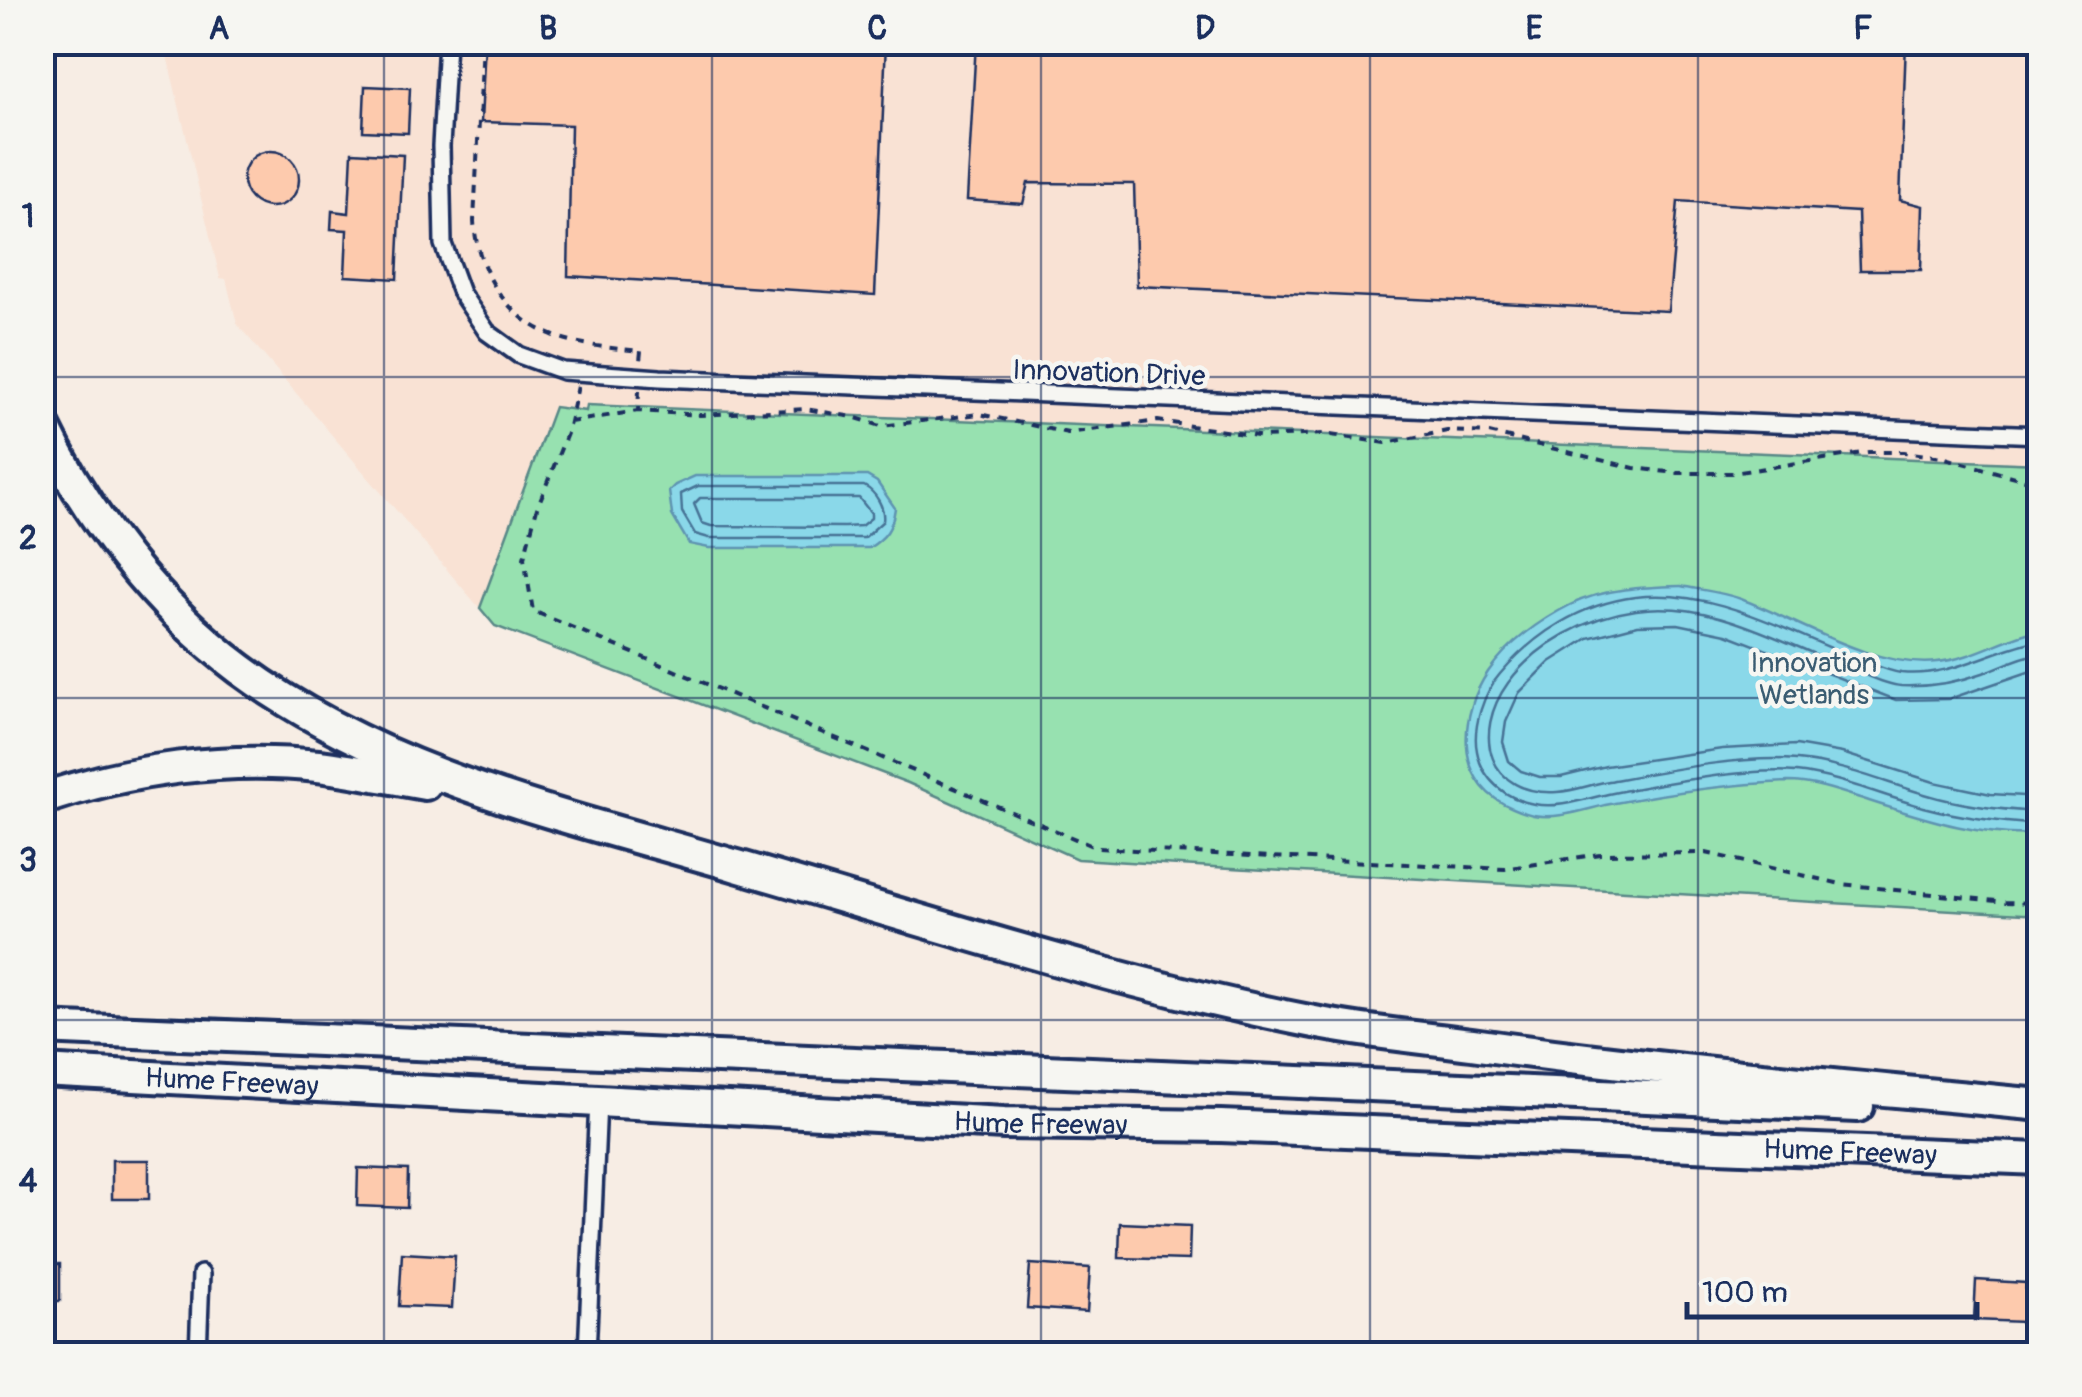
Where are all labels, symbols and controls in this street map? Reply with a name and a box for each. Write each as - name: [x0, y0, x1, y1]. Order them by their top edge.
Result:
- text: A: [209, 9, 230, 49]
- text: B: [539, 9, 557, 49]
- text: C: [867, 9, 887, 49]
- text: D: [1195, 9, 1215, 49]
- text: E: [1526, 9, 1543, 49]
- text: F: [1853, 9, 1873, 49]
- text: 1: [22, 197, 34, 237]
- street label: Innovation Drive: [1012, 353, 1206, 394]
- text: 2: [19, 519, 37, 559]
- park label: Innovation Wetlands: [1751, 646, 1877, 713]
- text: 3: [19, 841, 37, 881]
- street label: Hume Freeway: [144, 1061, 319, 1105]
- street label: Hume Freeway: [953, 1104, 1128, 1144]
- street label: Hume Freeway: [1763, 1132, 1937, 1174]
- text: 4: [19, 1162, 38, 1202]
- scale bar: [1687, 1257, 1977, 1319]
- text: 100 m: [1702, 1274, 1788, 1311]

